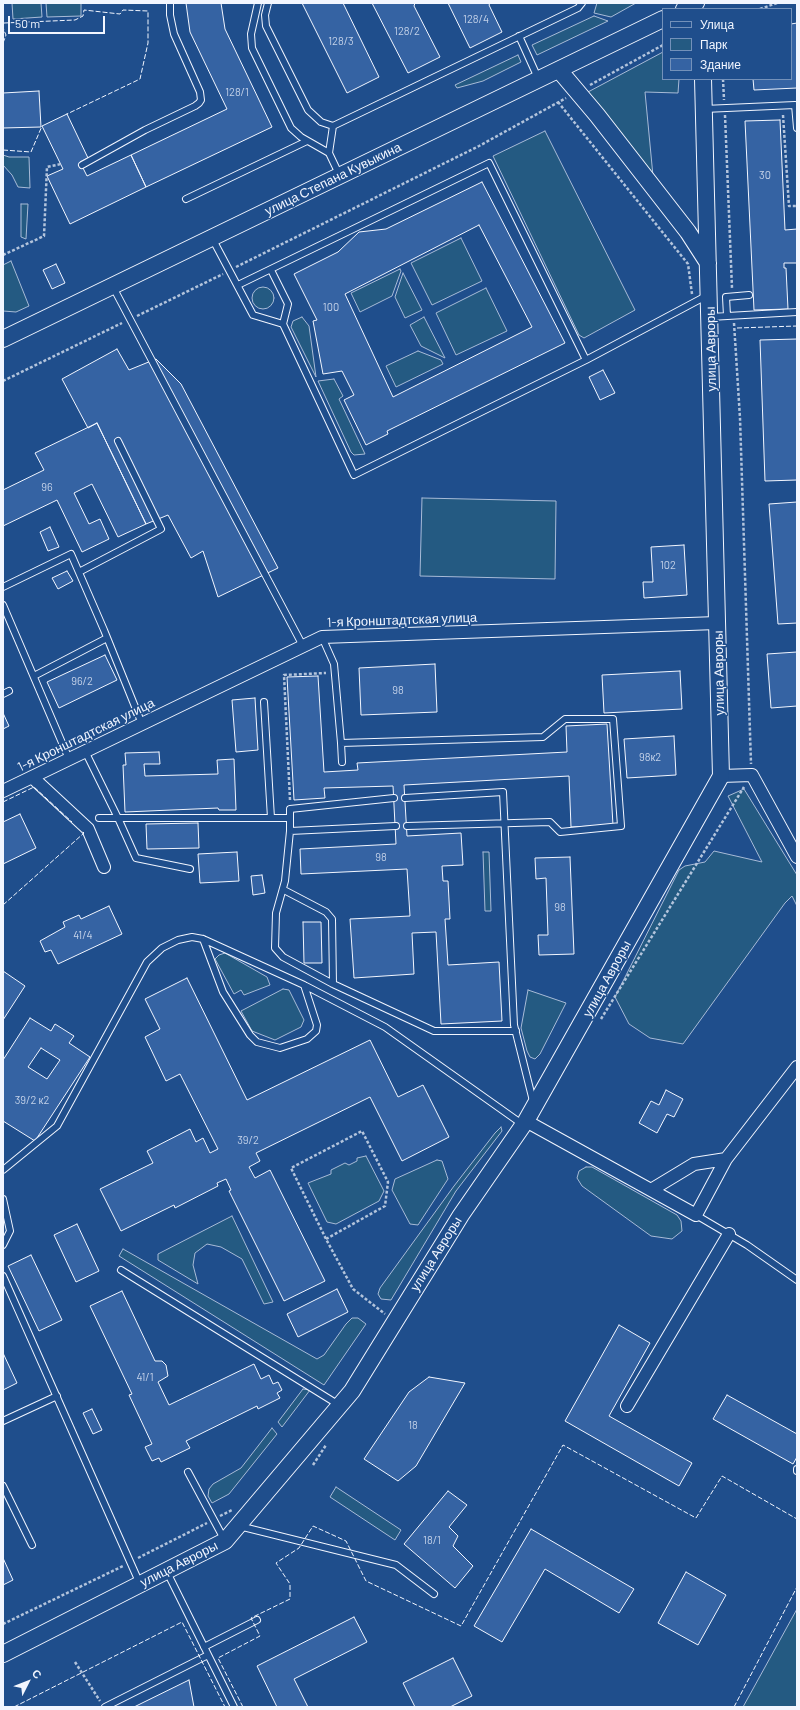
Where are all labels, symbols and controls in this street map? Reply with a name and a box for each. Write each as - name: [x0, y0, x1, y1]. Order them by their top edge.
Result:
- scale bar: [10, 8, 107, 34]
- legend: [662, 8, 792, 80]
- house number: 128/4: [463, 12, 489, 26]
- text: 50 m: [15, 16, 40, 30]
- text: Улица: [700, 17, 734, 31]
- house number: 128/2: [394, 24, 420, 38]
- house number: 128/3: [328, 34, 354, 48]
- text: Парк: [700, 37, 727, 51]
- text: Здание: [700, 57, 741, 71]
- house number: 128/1: [225, 85, 249, 99]
- street label: улица Степана Кувыкина: [262, 139, 404, 219]
- house number: 30: [759, 168, 771, 182]
- house number: 100: [323, 300, 339, 314]
- street label: улица Авроры: [702, 306, 720, 392]
- house number: 96: [41, 480, 53, 494]
- house number: 102: [660, 558, 676, 572]
- street label: 1-я Кронштадтская улица: [327, 610, 477, 630]
- street label: улица Авроры: [710, 630, 728, 716]
- house number: 96/2: [71, 674, 93, 688]
- house number: 98: [392, 683, 404, 697]
- street label: 1-я Кронштадтская улица: [15, 695, 157, 775]
- house number: 98к2: [639, 750, 661, 764]
- house number: 98: [375, 850, 387, 864]
- house number: 98: [554, 900, 566, 914]
- house number: 41/4: [73, 928, 93, 942]
- street label: улица Авроры: [580, 938, 634, 1020]
- house number: 39/2 к2: [15, 1093, 49, 1107]
- house number: 39/2: [237, 1133, 259, 1147]
- street label: улица Авроры: [407, 1214, 465, 1294]
- house number: 41/1: [136, 1370, 154, 1384]
- house number: 18: [408, 1418, 418, 1432]
- house number: 18/1: [423, 1533, 441, 1547]
- street label: улица Авроры: [138, 1538, 220, 1590]
- north arrow: [8, 1662, 48, 1702]
- text: С: [30, 1666, 45, 1681]

